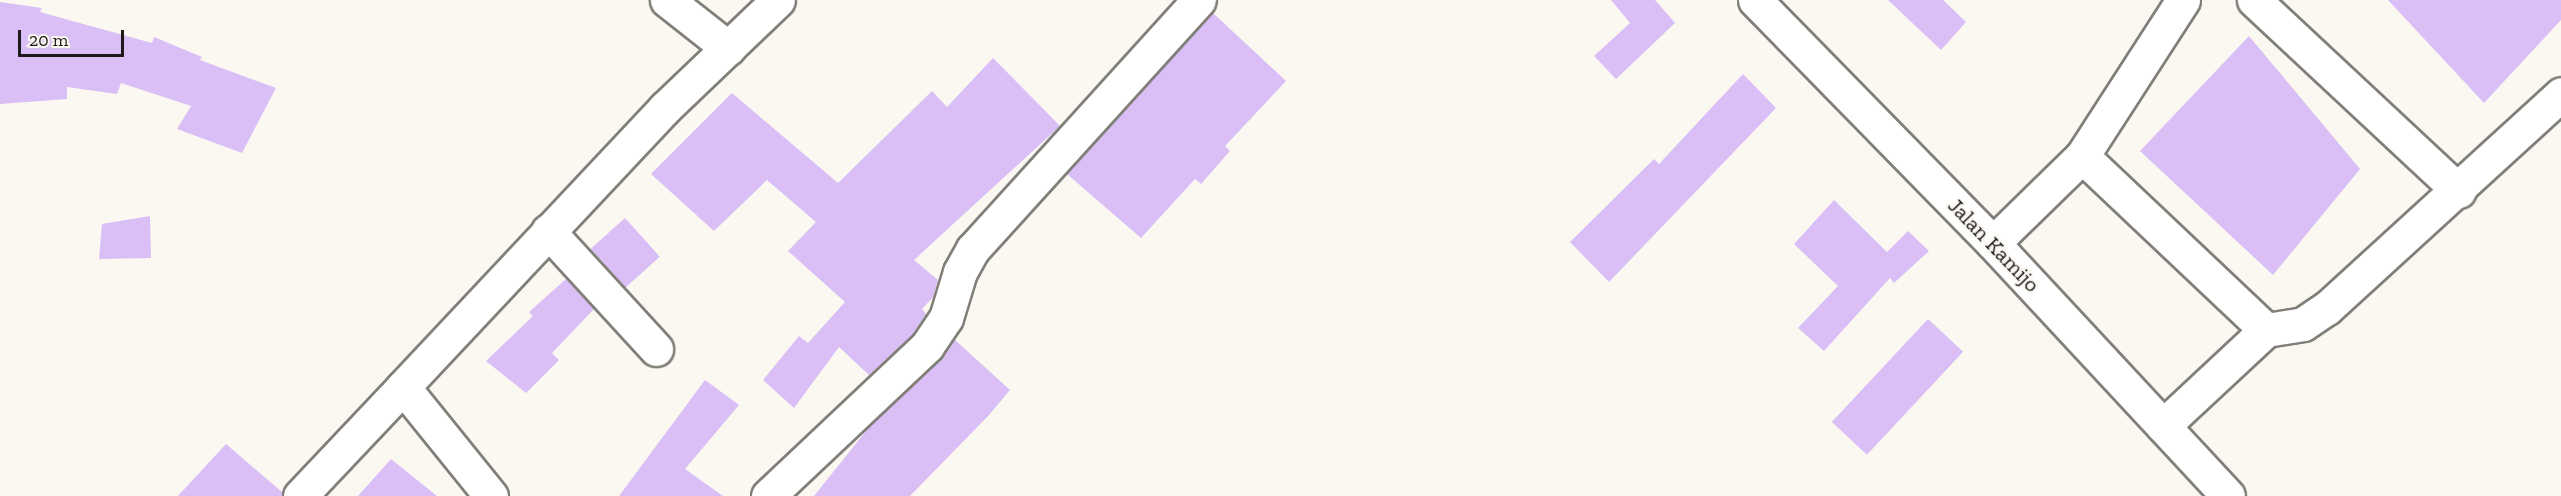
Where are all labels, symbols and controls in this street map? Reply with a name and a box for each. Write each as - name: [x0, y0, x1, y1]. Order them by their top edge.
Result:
- scale bar: [21, 18, 128, 56]
- text: 20 m: [29, 29, 68, 51]
- street label: Jalan Kamijo: [1943, 192, 2045, 298]

